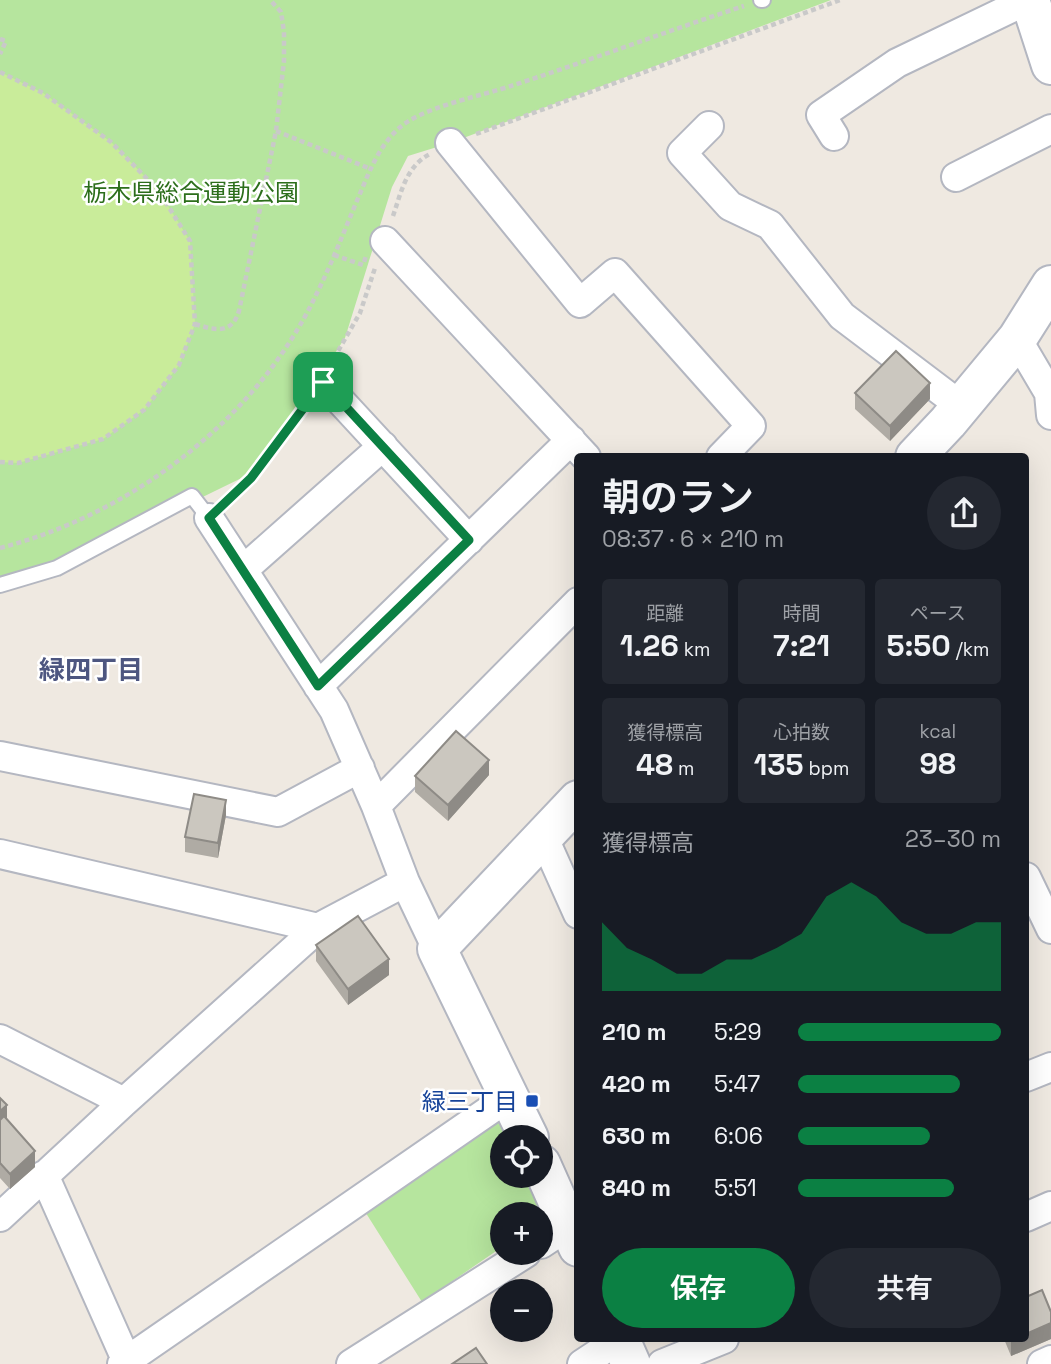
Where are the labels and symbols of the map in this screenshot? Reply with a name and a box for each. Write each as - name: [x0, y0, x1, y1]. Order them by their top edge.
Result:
- park label: 栃木県総合運動公園: [83, 177, 299, 208]
- pin: [293, 352, 353, 412]
- district label: 緑四丁目: [39, 653, 143, 687]
- place label: 緑三丁目: [422, 1086, 518, 1117]
- marker: 緑三丁目: [524, 1093, 540, 1109]

